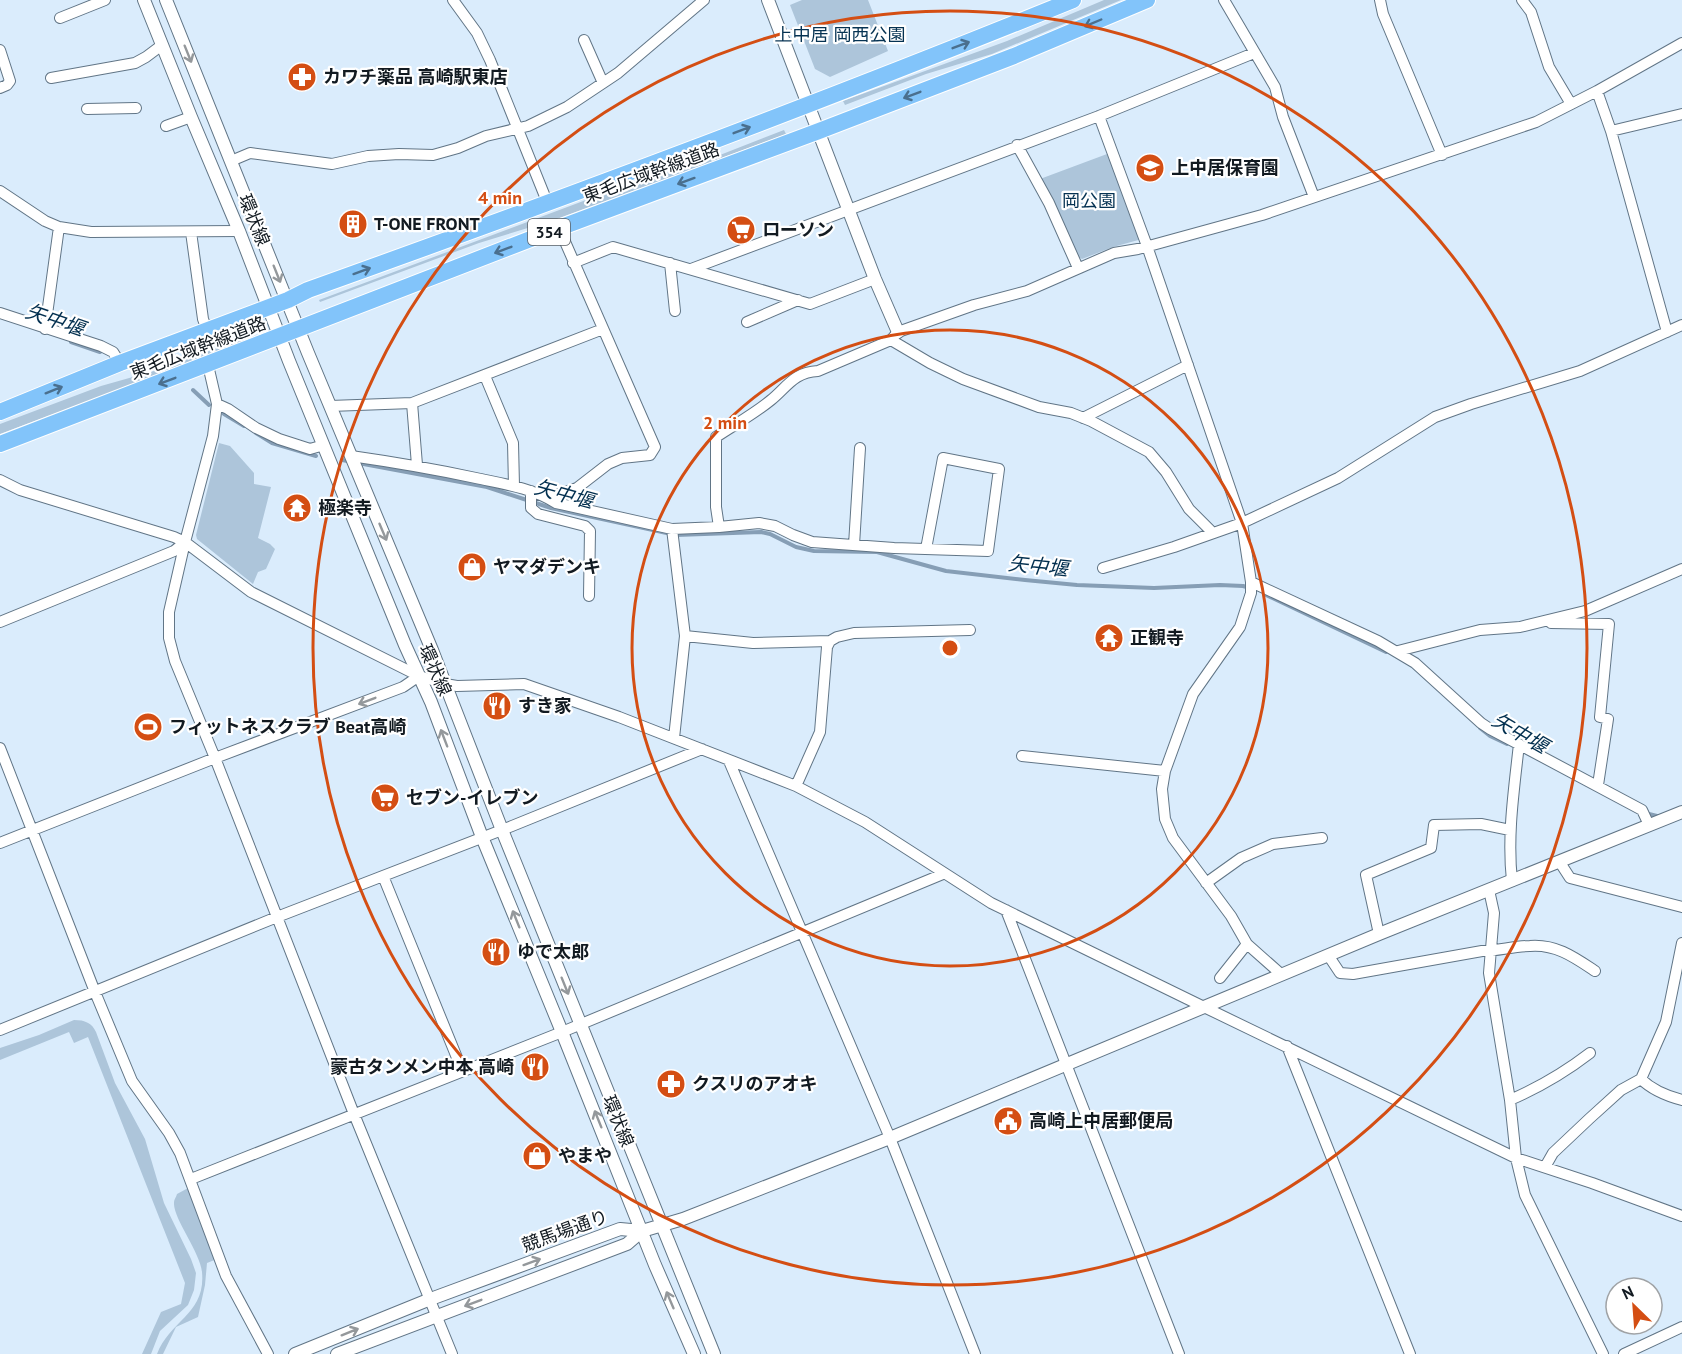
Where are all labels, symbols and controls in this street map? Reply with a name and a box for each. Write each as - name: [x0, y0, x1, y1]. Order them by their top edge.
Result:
- one-way arrow: [1085, 18, 1103, 29]
- park label: 上中居 岡西公園: [775, 23, 905, 46]
- one-way arrow: [952, 38, 970, 49]
- one-way arrow: [183, 45, 194, 63]
- pharmacy icon: カワチ薬品 高崎駅東店: [286, 61, 318, 93]
- place label: カワチ薬品 高崎駅東店: [323, 65, 508, 88]
- one-way arrow: [903, 90, 922, 101]
- one-way arrow: [732, 124, 751, 135]
- street label: 東毛広域幹線道路: [579, 137, 722, 208]
- school or university icon: 上中居保育園: [1134, 152, 1166, 184]
- place label: 上中居保育園: [1171, 156, 1279, 179]
- one-way arrow: [677, 176, 696, 187]
- text: 4 min: [478, 186, 522, 209]
- park label: 岡公園: [1062, 189, 1116, 212]
- street label: 環状線: [234, 190, 275, 249]
- building icon: T-ONE FRONT: [337, 208, 369, 240]
- place label: T-ONE FRONT: [374, 212, 481, 235]
- supermarket icon: ローソン: [725, 214, 757, 246]
- place label: ローソン: [762, 218, 834, 241]
- road number: 354: [528, 219, 570, 245]
- one-way arrow: [495, 245, 513, 256]
- one-way arrow: [272, 264, 283, 283]
- one-way arrow: [353, 264, 371, 275]
- water label: 矢中堰: [22, 298, 91, 343]
- street label: 東毛広域幹線道路: [126, 311, 269, 384]
- one-way arrow: [158, 376, 177, 387]
- one-way arrow: [45, 384, 63, 395]
- text: 2 min: [703, 411, 747, 434]
- water label: 矢中堰: [532, 474, 600, 515]
- temple icon: 極楽寺: [281, 492, 313, 524]
- place label: 極楽寺: [318, 496, 372, 519]
- one-way arrow: [378, 522, 389, 541]
- water label: 矢中堰: [1007, 550, 1073, 582]
- shop icon: ヤマダデンキ: [456, 551, 488, 583]
- place label: ヤマダデンキ: [493, 555, 601, 578]
- temple icon: 正観寺: [1093, 622, 1125, 654]
- place label: 正観寺: [1130, 626, 1184, 649]
- centre of rings: [940, 638, 960, 658]
- street label: 環状線: [414, 640, 457, 699]
- restaurant icon: すき家: [481, 690, 513, 722]
- place label: すき家: [518, 694, 572, 717]
- one-way arrow: [358, 696, 376, 707]
- water label: 矢中堰: [1488, 707, 1556, 761]
- sports icon: フィットネスクラブ Beat高崎: [132, 711, 164, 743]
- place label: フィットネスクラブ Beat高崎: [169, 715, 406, 738]
- one-way arrow: [438, 729, 449, 748]
- supermarket icon: セブン-イレブン: [369, 782, 401, 814]
- place label: セブン-イレブン: [406, 786, 538, 809]
- one-way arrow: [510, 911, 521, 929]
- restaurant icon: ゆで太郎: [480, 936, 512, 968]
- place label: ゆで太郎: [517, 940, 589, 963]
- one-way arrow: [560, 976, 571, 995]
- restaurant icon: 蒙古タンメン中本 高崎: [519, 1051, 551, 1083]
- place label: 蒙古タンメン中本 高崎: [330, 1055, 514, 1078]
- pharmacy icon: クスリのアオキ: [655, 1068, 687, 1100]
- place label: クスリのアオキ: [692, 1072, 817, 1095]
- street label: 環状線: [598, 1091, 639, 1150]
- public building icon: 高崎上中居郵便局: [992, 1105, 1024, 1137]
- place label: 高崎上中居郵便局: [1029, 1109, 1173, 1132]
- one-way arrow: [592, 1111, 603, 1129]
- shop icon: やまや: [521, 1140, 553, 1172]
- place label: やまや: [558, 1144, 612, 1167]
- street label: 競馬場通り: [519, 1204, 611, 1257]
- one-way arrow: [522, 1256, 540, 1267]
- north arrow: [1604, 1276, 1664, 1336]
- text: N: [1619, 1281, 1637, 1304]
- one-way arrow: [664, 1292, 676, 1310]
- one-way arrow: [464, 1298, 483, 1309]
- one-way arrow: [340, 1326, 358, 1337]

